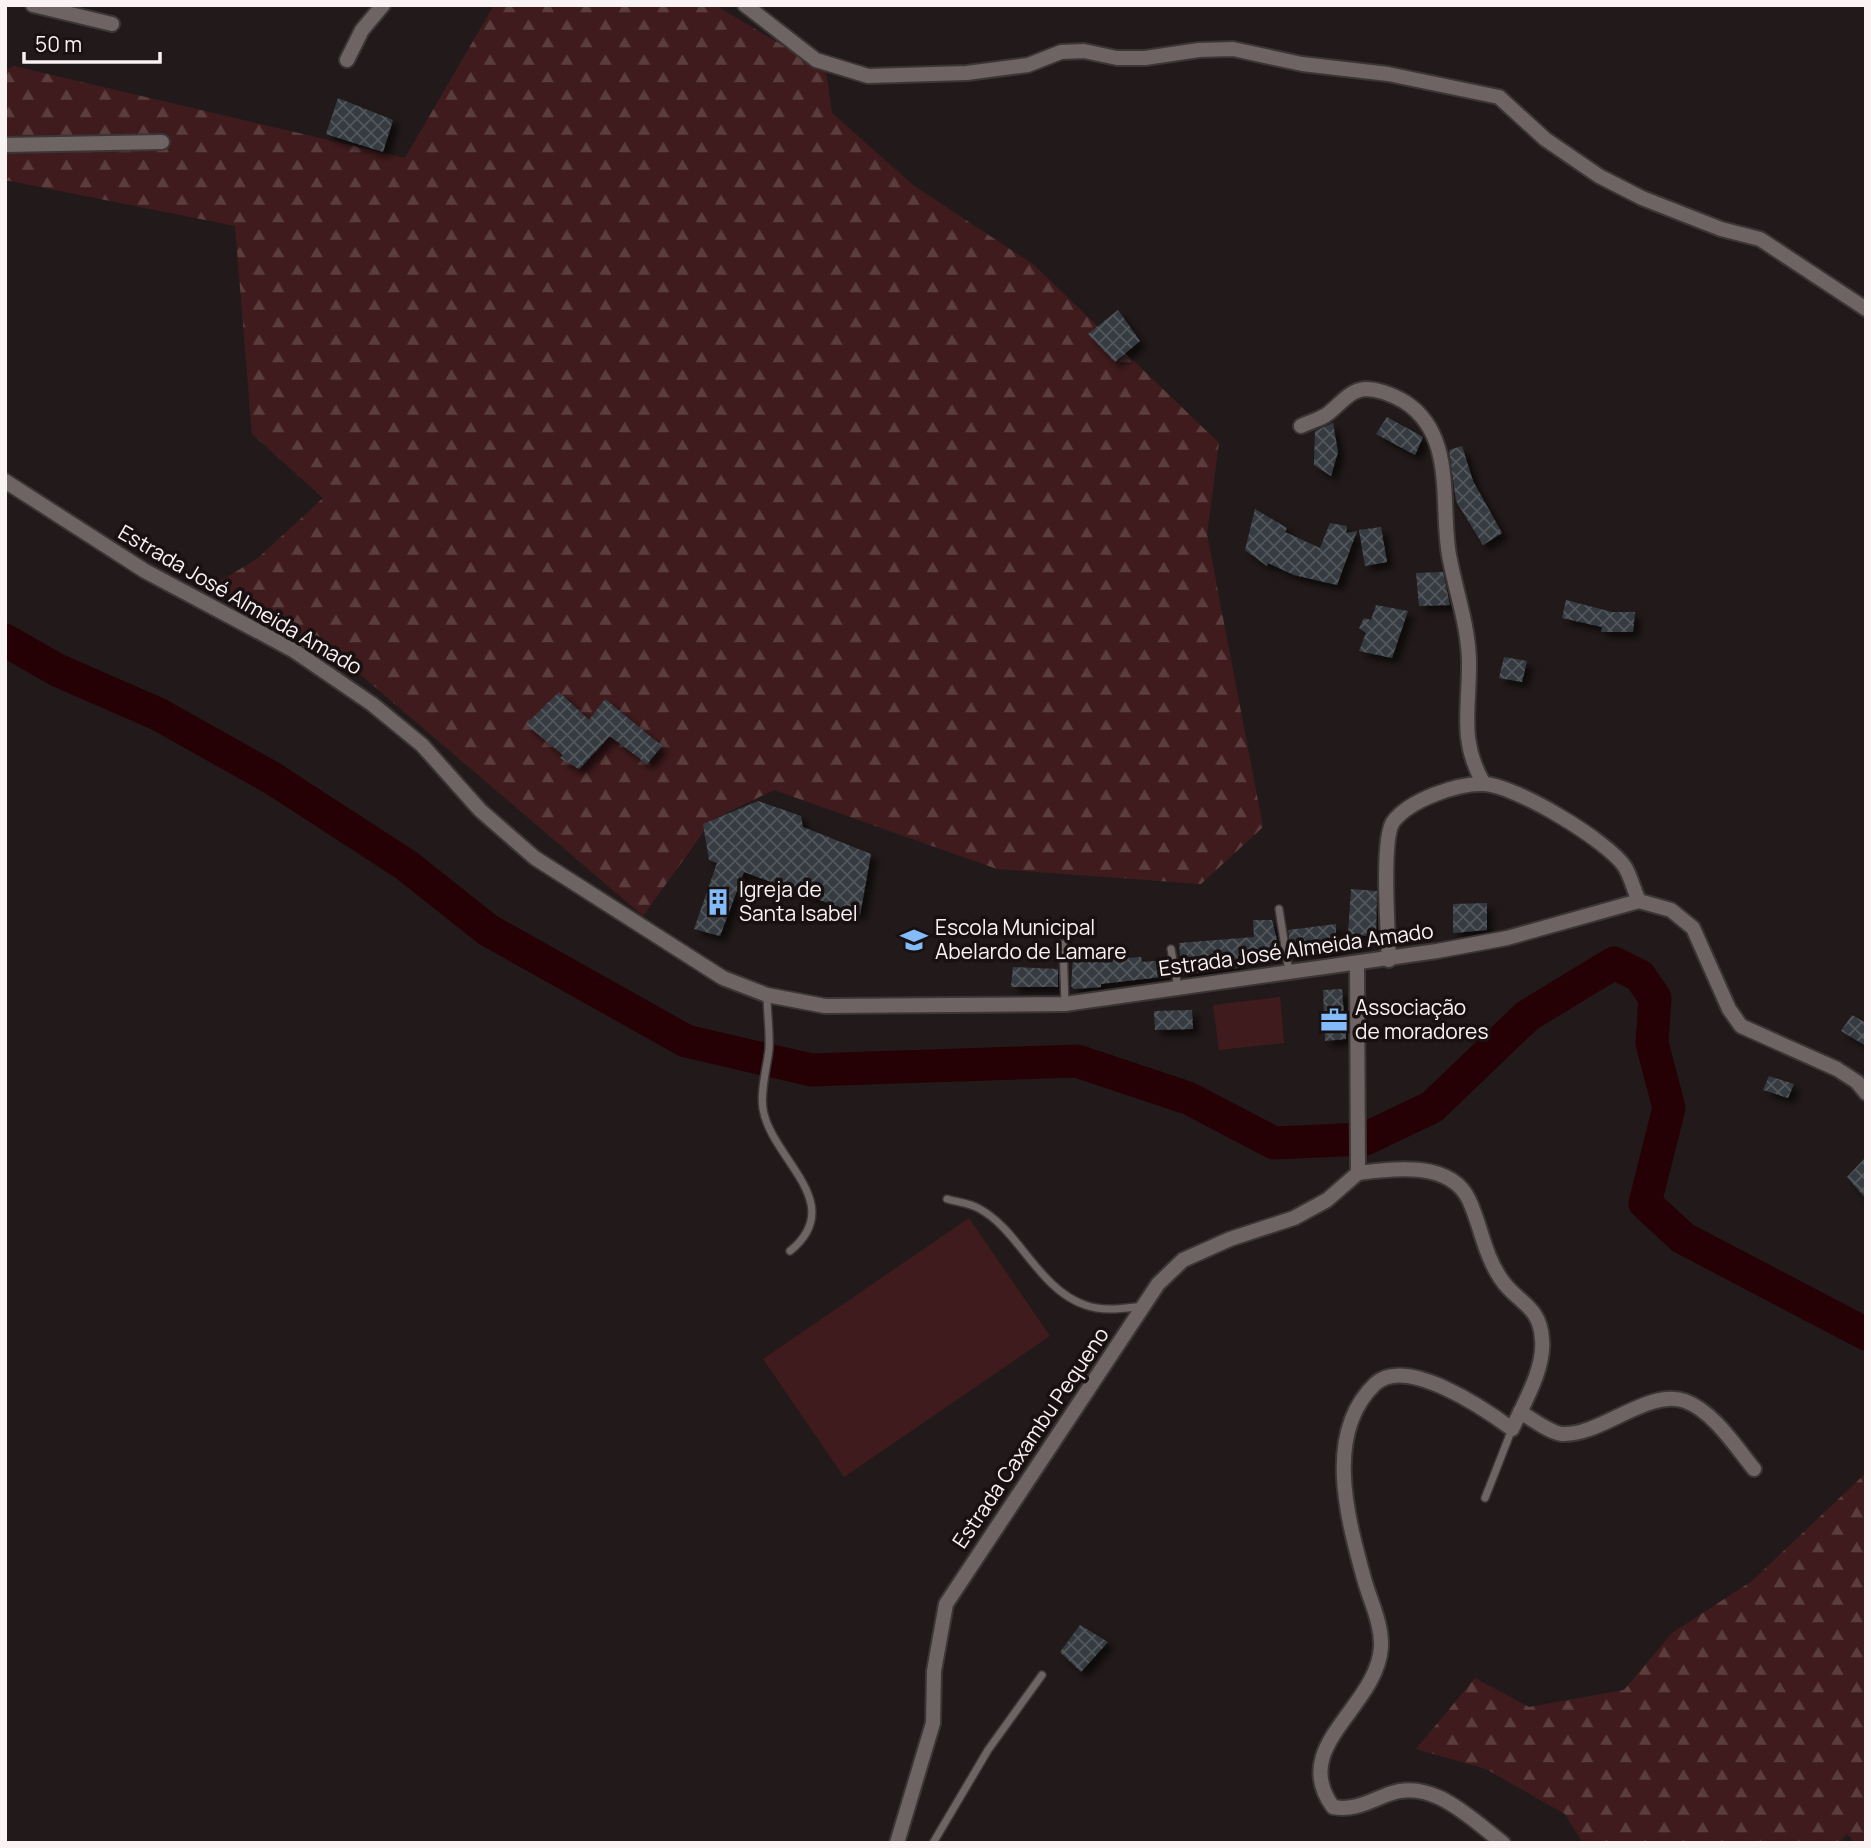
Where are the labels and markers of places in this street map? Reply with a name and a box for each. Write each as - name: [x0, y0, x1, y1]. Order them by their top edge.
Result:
- place label: Igreja de Santa Isabel: [739, 875, 858, 927]
- building icon: Igreja de Santa Isabel: [703, 887, 733, 917]
- place label: Escola Municipal Abelardo de Lamare: [935, 913, 1126, 965]
- school or university icon: Escola Municipal Abelardo de Lamare: [899, 925, 929, 955]
- place label: Associação de moradores: [1355, 993, 1488, 1045]
- office icon: Associação de moradores: [1319, 1005, 1349, 1035]

